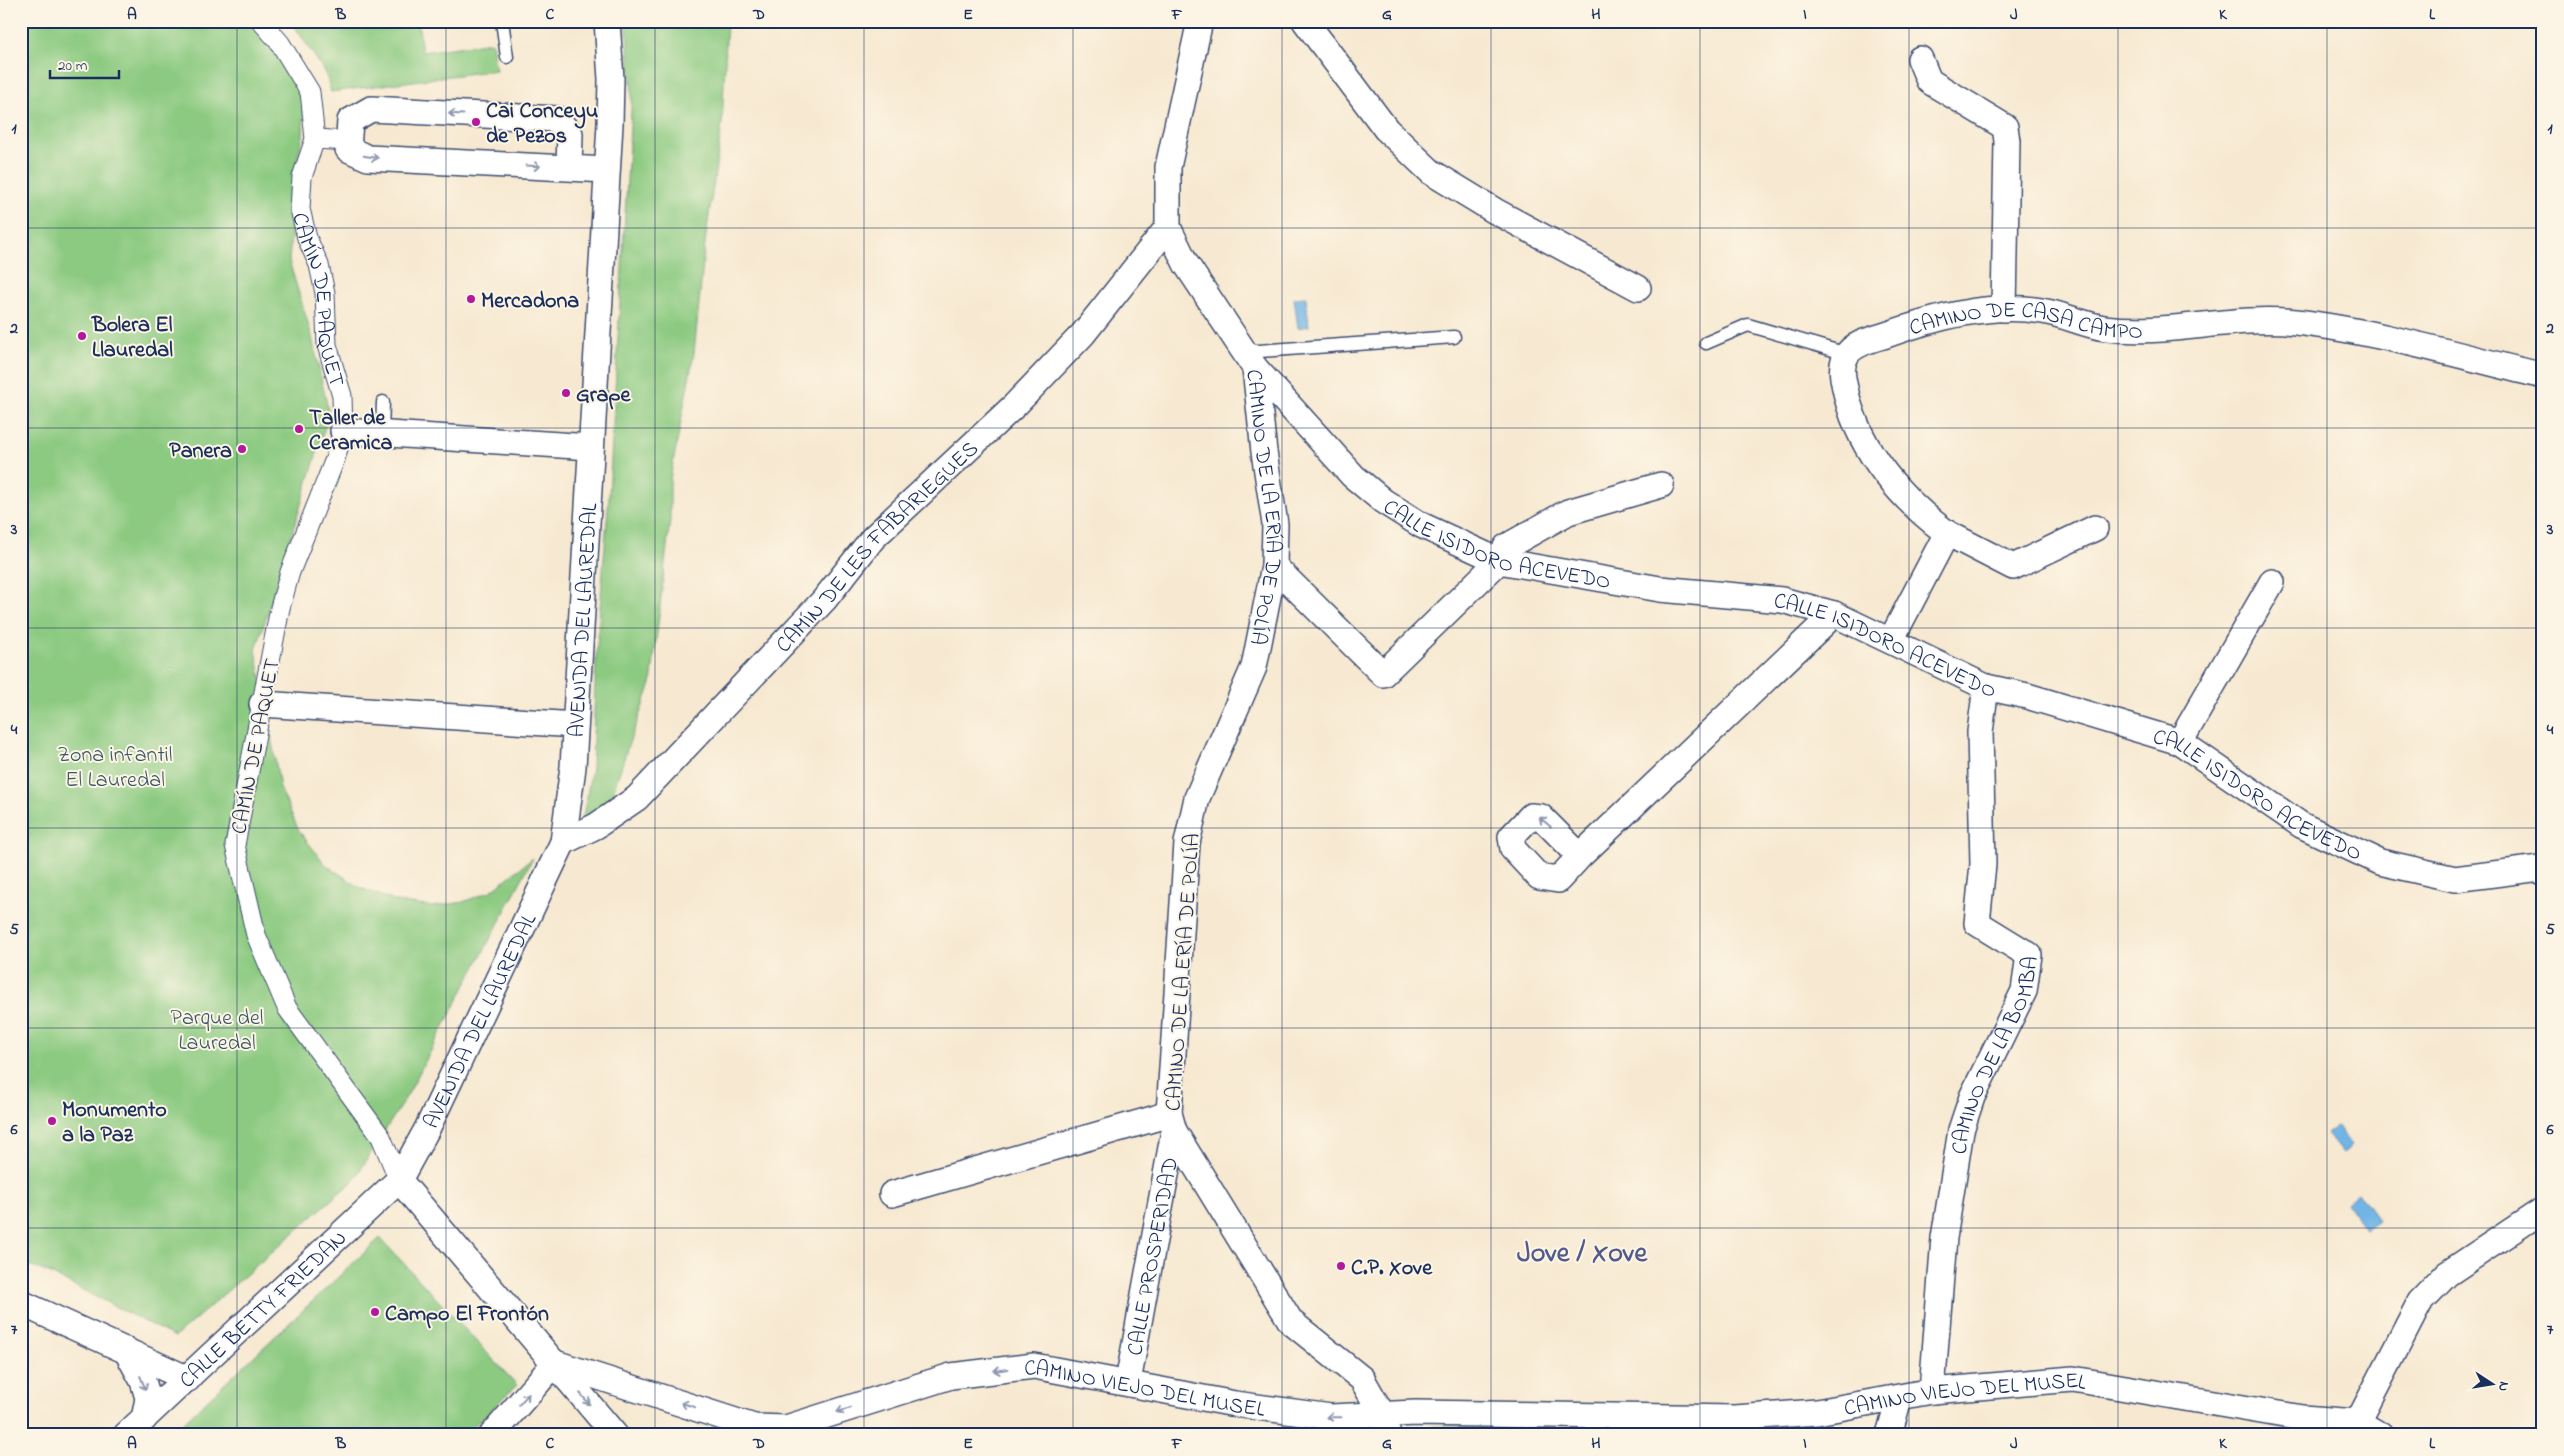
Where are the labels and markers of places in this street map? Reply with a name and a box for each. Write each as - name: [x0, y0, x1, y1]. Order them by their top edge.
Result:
- place label: Cai Conceyu de Pezos: [486, 96, 599, 153]
- marker: Cai Conceyu de Pezos: [470, 116, 482, 128]
- place label: Mercadona: [481, 286, 579, 318]
- marker: Mercadona: [465, 293, 477, 305]
- place label: Bolera El Llauredal: [91, 310, 173, 367]
- marker: Bolera El Llauredal: [76, 330, 88, 342]
- place label: Grape: [576, 380, 631, 412]
- marker: Grape: [560, 387, 572, 399]
- place label: Taller de Ceramica: [309, 403, 392, 460]
- marker: Taller de Ceramica: [293, 423, 305, 435]
- place label: Panera: [169, 436, 232, 468]
- marker: Panera: [236, 443, 248, 455]
- place label: Monumento a la Paz: [62, 1095, 167, 1152]
- marker: Monumento a la Paz: [46, 1115, 58, 1127]
- place label: C.P. Xove: [1351, 1253, 1433, 1285]
- marker: C.P. Xove: [1335, 1260, 1347, 1272]
- place label: Campo El Frontón: [385, 1299, 549, 1331]
- marker: Campo El Frontón: [369, 1306, 381, 1318]

